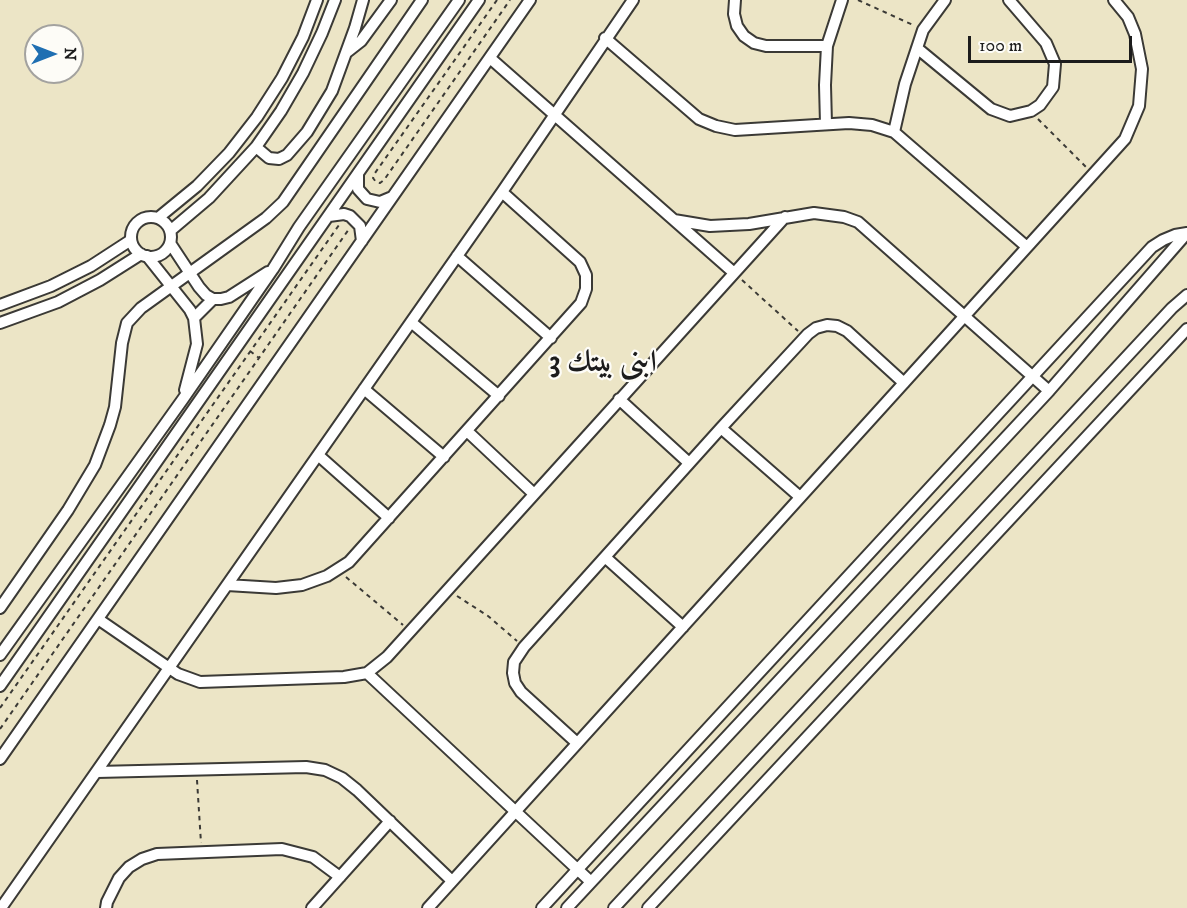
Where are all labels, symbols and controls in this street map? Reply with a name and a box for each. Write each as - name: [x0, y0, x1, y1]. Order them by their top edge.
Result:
- north arrow: [24, 24, 84, 84]
- scale bar: [971, 24, 1134, 62]
- text: 100 m: [979, 35, 1022, 57]
- text: N: [60, 47, 80, 61]
- district label: ابنى بيتك 3: [549, 347, 657, 383]

